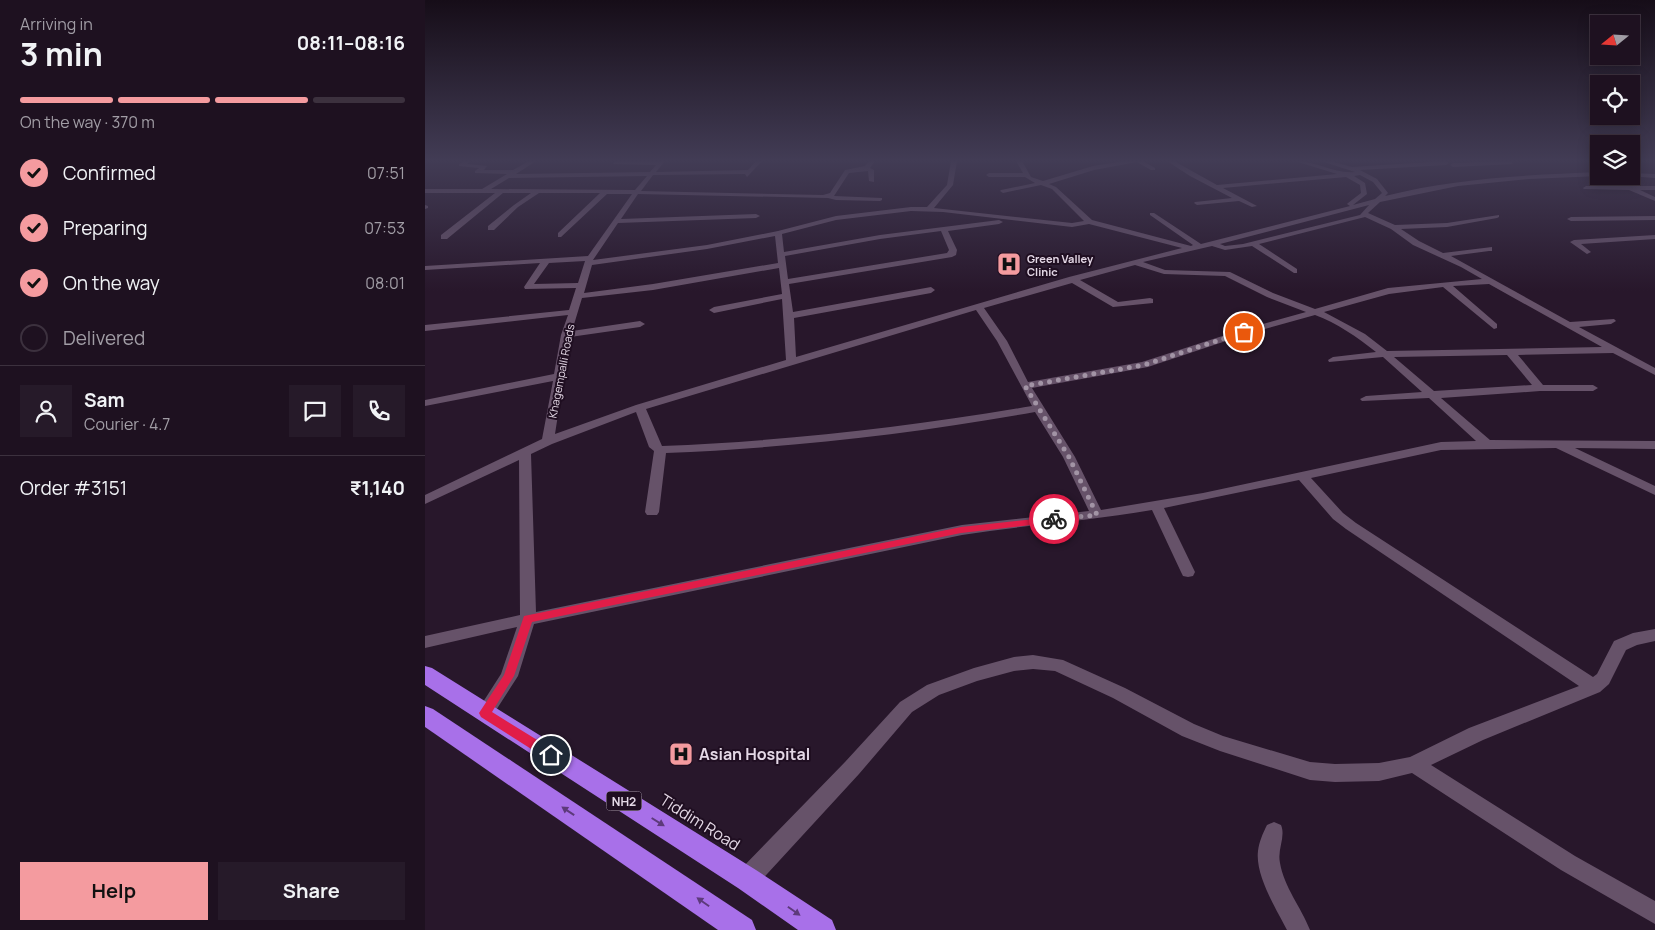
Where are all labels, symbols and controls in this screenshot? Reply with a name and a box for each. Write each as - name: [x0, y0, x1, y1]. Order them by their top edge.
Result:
- text: Arriving in: [20, 13, 93, 35]
- north arrow: [1590, 15, 1640, 65]
- map controls: [1590, 15, 1640, 185]
- text: 08:11–08:16: [297, 30, 405, 56]
- text: 3 min: [20, 32, 103, 76]
- button: locate: [1590, 75, 1640, 125]
- text: On the way · 370 m: [20, 111, 155, 133]
- button: layers: [1590, 135, 1640, 185]
- icon: check: [20, 159, 48, 187]
- text: Confirmed: [63, 160, 156, 186]
- text: 07:51: [367, 162, 405, 184]
- icon: check: [20, 214, 48, 242]
- text: Preparing: [63, 215, 148, 241]
- text: 07:53: [364, 217, 405, 239]
- hospital icon: Green Valley Clinic: [996, 251, 1022, 277]
- place label: Green Valley Clinic: [1027, 251, 1094, 279]
- icon: check: [20, 269, 48, 297]
- text: On the way: [63, 270, 160, 296]
- text: 08:01: [365, 272, 405, 294]
- pin: [1223, 311, 1265, 353]
- icon: bag: [1230, 318, 1258, 346]
- street label: Khagempalli Roads: [545, 322, 578, 419]
- text: Delivered: [63, 325, 145, 351]
- button: person: [20, 385, 72, 437]
- button: chat: [289, 385, 341, 437]
- button: phone: [353, 385, 405, 437]
- text: Sam: [84, 387, 125, 413]
- text: Courier · 4.7: [84, 413, 170, 435]
- text: Order #3151: [20, 475, 127, 501]
- text: ₹1,140: [350, 475, 405, 501]
- courier: [1029, 494, 1079, 544]
- icon: bike: [1040, 505, 1068, 533]
- pin: [530, 734, 572, 776]
- icon: home: [537, 741, 565, 769]
- hospital icon: Asian Hospital: [668, 741, 694, 767]
- place label: Asian Hospital: [699, 743, 810, 765]
- street label: Tiddim Road: [656, 789, 744, 855]
- road number: NH2: [607, 791, 641, 810]
- one-way arrow: [561, 806, 574, 816]
- one-way arrow: [652, 817, 665, 827]
- button: Help: [20, 862, 208, 920]
- button: Share: [218, 862, 405, 920]
- one-way arrow: [696, 897, 710, 907]
- one-way arrow: [787, 906, 801, 916]

